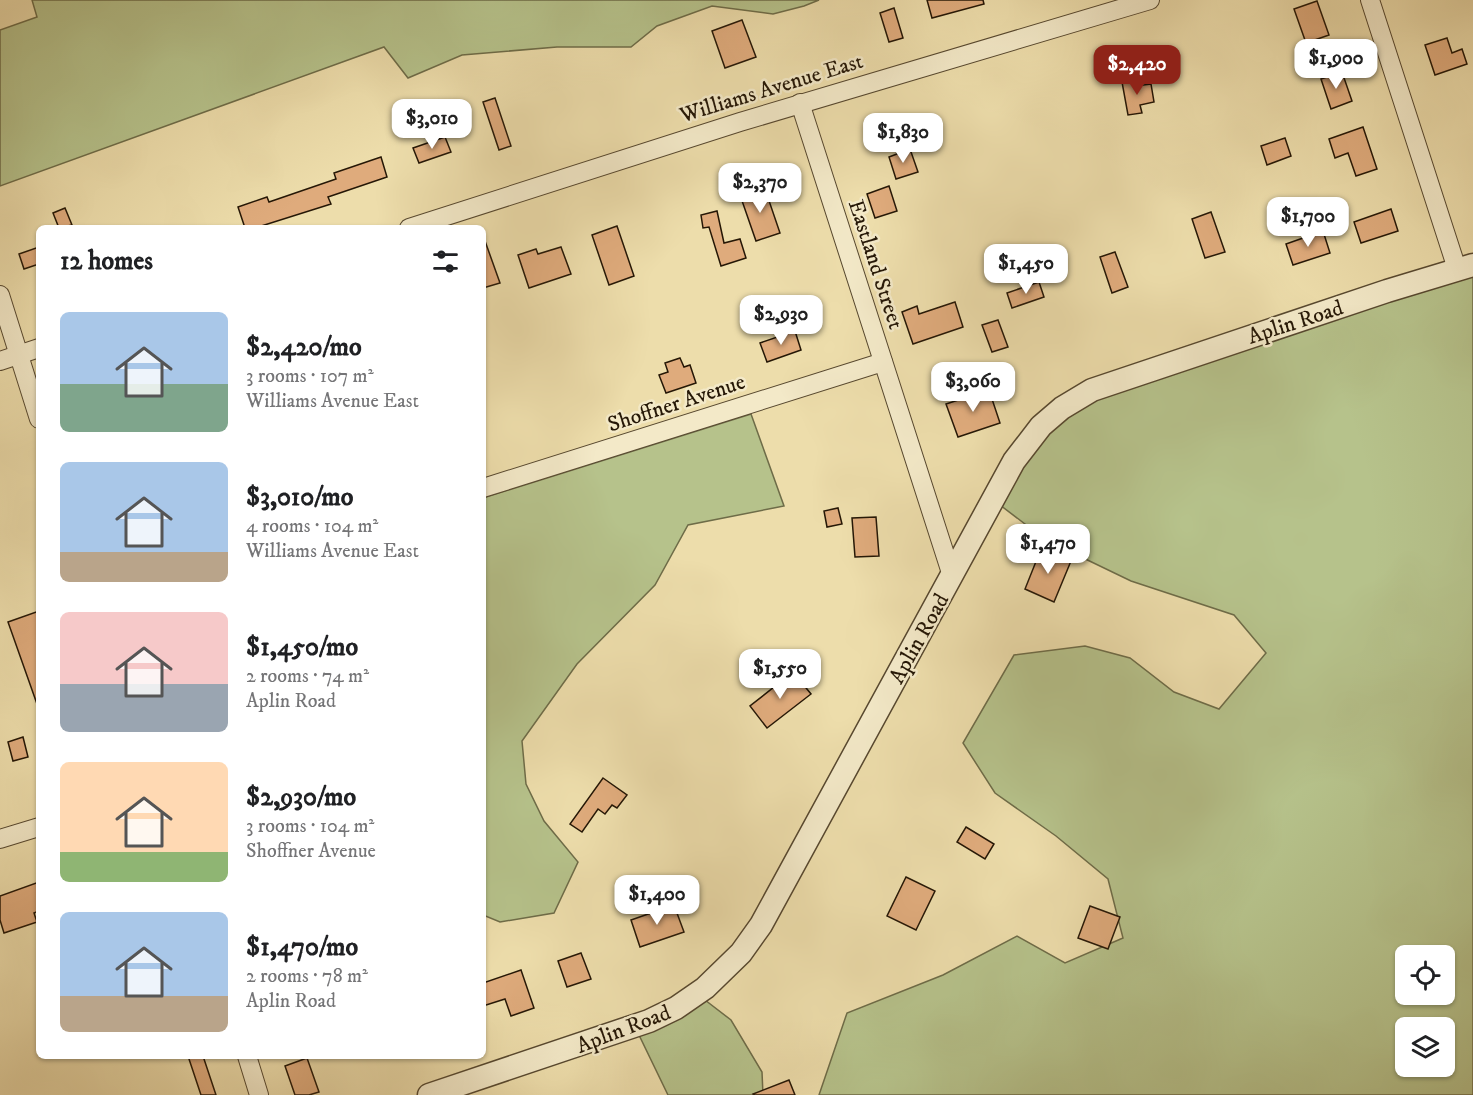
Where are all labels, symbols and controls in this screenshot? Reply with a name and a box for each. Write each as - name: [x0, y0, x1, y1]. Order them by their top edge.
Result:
- pin: $1,900: [1287, 39, 1385, 90]
- pin: $2,420: [1088, 45, 1186, 96]
- text: $1,900: [1308, 46, 1364, 71]
- street label: Williams Avenue East: [676, 48, 866, 129]
- text: $2,420: [1108, 52, 1166, 77]
- pin: $3,010: [383, 99, 481, 150]
- text: $3,010: [406, 106, 458, 131]
- pin: $1,830: [854, 113, 952, 164]
- text: $1,830: [877, 120, 929, 145]
- pin: $2,370: [711, 163, 809, 214]
- text: $2,370: [732, 170, 788, 195]
- street label: Eastland Street: [842, 196, 909, 333]
- pin: $1,700: [1259, 197, 1357, 248]
- text: $1,700: [1281, 204, 1335, 229]
- pin: $1,450: [977, 244, 1075, 295]
- text: 12 homes: [60, 245, 153, 278]
- icon: filters: [429, 245, 462, 278]
- text: $1,450: [998, 251, 1054, 276]
- street label: Aplin Road: [1244, 294, 1347, 351]
- pin: $2,930: [732, 295, 830, 346]
- text: $2,930: [754, 302, 808, 327]
- text: $2,420/mo: [246, 331, 362, 364]
- icon: home: [108, 336, 180, 408]
- pin: $3,060: [924, 362, 1022, 413]
- text: 3 rooms · 107 m²: [246, 364, 374, 389]
- street label: Shoffner Avenue: [604, 369, 749, 438]
- text: $3,060: [945, 369, 1001, 394]
- text: Williams Avenue East: [246, 389, 419, 414]
- text: $3,010/mo: [246, 481, 353, 514]
- icon: home: [108, 486, 180, 558]
- text: 4 rooms · 104 m²: [246, 514, 378, 539]
- pin: $1,470: [999, 524, 1097, 575]
- text: $1,470: [1020, 531, 1076, 556]
- text: Williams Avenue East: [246, 539, 419, 564]
- street label: Aplin Road: [884, 589, 955, 689]
- text: $1,450/mo: [246, 631, 358, 664]
- icon: home: [108, 636, 180, 708]
- pin: $1,550: [731, 649, 829, 700]
- text: $1,550: [753, 656, 807, 681]
- text: 2 rooms · 74 m²: [246, 664, 369, 689]
- text: Aplin Road: [246, 689, 336, 714]
- text: $2,930/mo: [246, 781, 356, 814]
- icon: home: [108, 786, 180, 858]
- text: 3 rooms · 104 m²: [246, 814, 374, 839]
- text: Shoffner Avenue: [246, 839, 376, 864]
- pin: $1,400: [608, 875, 706, 926]
- text: $1,400: [628, 882, 686, 907]
- text: $1,470/mo: [246, 931, 358, 964]
- icon: home: [108, 936, 180, 1008]
- map controls: [1395, 945, 1455, 1077]
- button: locate: [1395, 945, 1455, 1005]
- text: 2 rooms · 78 m²: [246, 964, 368, 989]
- text: Aplin Road: [246, 989, 336, 1014]
- street label: Aplin Road: [572, 999, 675, 1060]
- button: layers: [1395, 1017, 1455, 1077]

